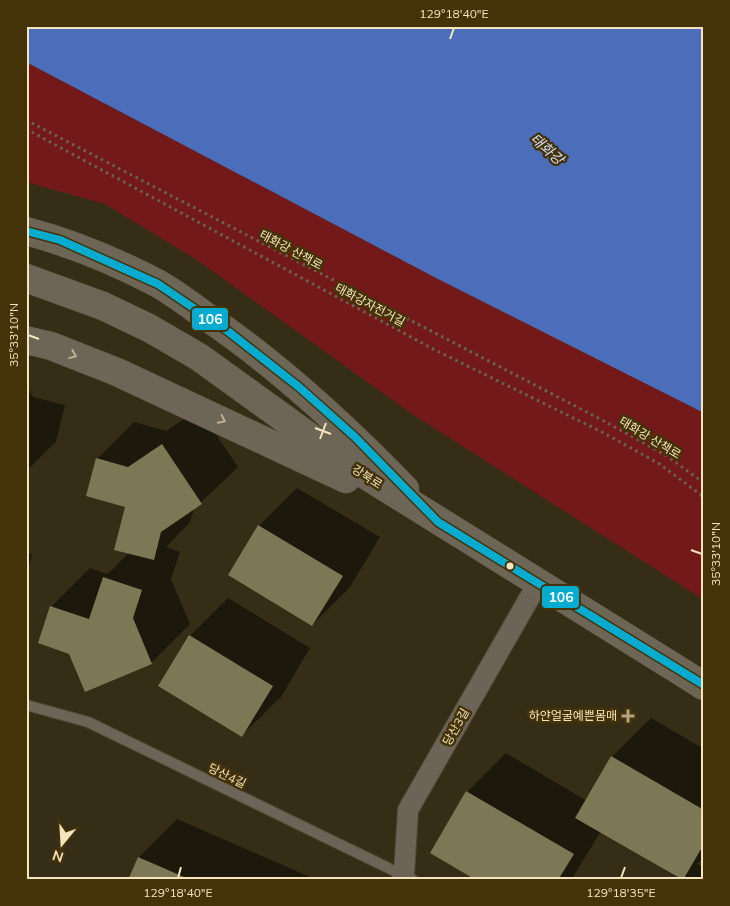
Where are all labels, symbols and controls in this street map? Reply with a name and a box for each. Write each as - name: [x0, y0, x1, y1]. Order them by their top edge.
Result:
- text: 129°18'40"E: [419, 6, 489, 21]
- water label: 태화강: [527, 130, 569, 170]
- street label: 태화강 산책로: [257, 227, 325, 272]
- street label: 태화강자전거길: [333, 280, 408, 329]
- text: 35°33'10"N: [6, 303, 21, 367]
- line badge: 106: [191, 307, 229, 331]
- text: 106: [197, 310, 223, 328]
- one-way arrow: [68, 349, 76, 359]
- street label: 태화강 산책로: [617, 413, 684, 462]
- one-way arrow: [216, 414, 225, 424]
- street label: 강북로: [349, 461, 385, 492]
- text: 35°33'10"N: [708, 522, 723, 586]
- unlabelled marker: [505, 561, 515, 571]
- line badge: 106: [541, 585, 580, 609]
- text: 106: [548, 588, 574, 606]
- street label: 당산3길: [439, 706, 472, 748]
- place label: 하얀얼굴예쁜몸매: [529, 708, 617, 723]
- marker: 하얀얼굴예쁜몸매: [621, 709, 635, 723]
- street label: 당산4길: [206, 760, 249, 791]
- north arrow: [38, 818, 88, 868]
- text: N: [50, 846, 66, 867]
- text: 129°18'40"E: [143, 885, 213, 900]
- text: 129°18'35"E: [586, 885, 656, 900]

